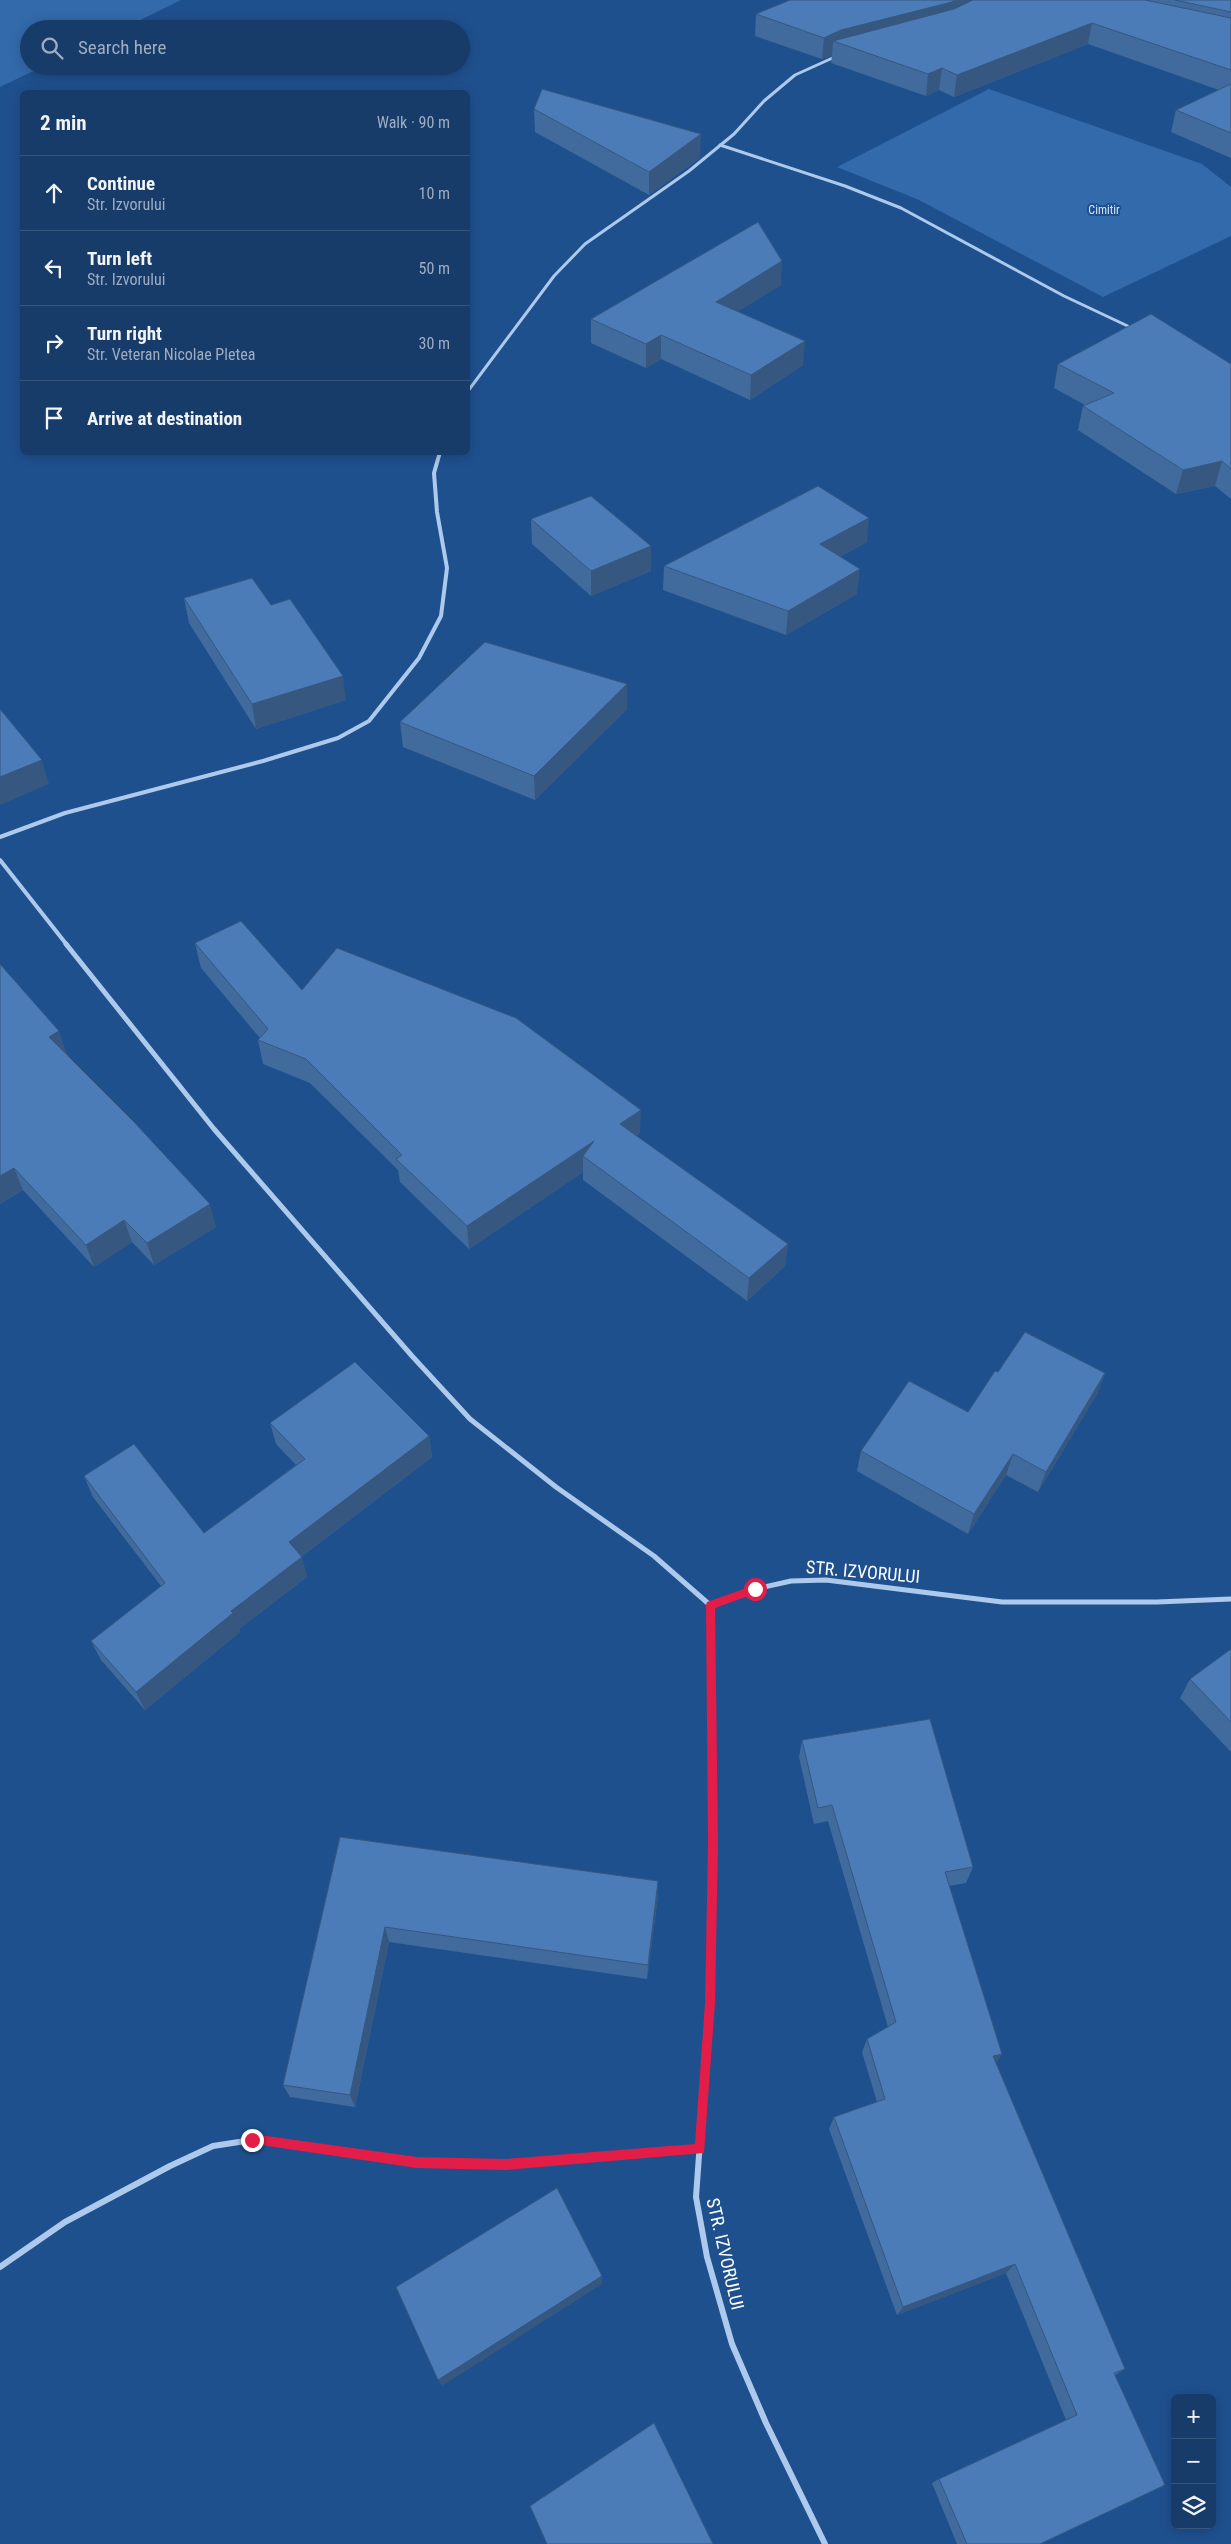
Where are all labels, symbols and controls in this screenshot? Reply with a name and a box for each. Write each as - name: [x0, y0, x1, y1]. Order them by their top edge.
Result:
- search box: [20, 20, 470, 75]
- icon: search: [38, 34, 66, 62]
- text: Search here: [78, 36, 166, 59]
- text: 2 min: [40, 111, 87, 135]
- text: Walk · 90 m: [377, 113, 450, 132]
- text: Continue: [87, 172, 155, 195]
- icon: ahead: [40, 179, 68, 207]
- text: 10 m: [418, 184, 450, 203]
- text: Str. Izvorului: [87, 195, 165, 214]
- park label: Cimitir: [1088, 203, 1120, 217]
- text: Turn left: [87, 247, 152, 270]
- icon: left: [40, 254, 68, 282]
- text: 50 m: [418, 259, 450, 278]
- text: Str. Izvorului: [87, 270, 165, 289]
- text: Turn right: [87, 322, 162, 345]
- icon: right: [40, 329, 68, 357]
- text: 30 m: [418, 334, 450, 353]
- text: Str. Veteran Nicolae Pletea: [87, 345, 255, 364]
- icon: arrive: [40, 404, 68, 432]
- text: Arrive at destination: [87, 407, 242, 430]
- street label: STR. IZVORULUI: [805, 1556, 921, 1587]
- route start: [744, 1578, 767, 1601]
- route end: [241, 2129, 264, 2152]
- street label: STR. IZVORULUI: [702, 2196, 749, 2312]
- map controls: [1171, 2394, 1216, 2529]
- button: +: [1171, 2394, 1216, 2439]
- button: −: [1171, 2439, 1216, 2484]
- button: layers: [1171, 2484, 1216, 2529]

